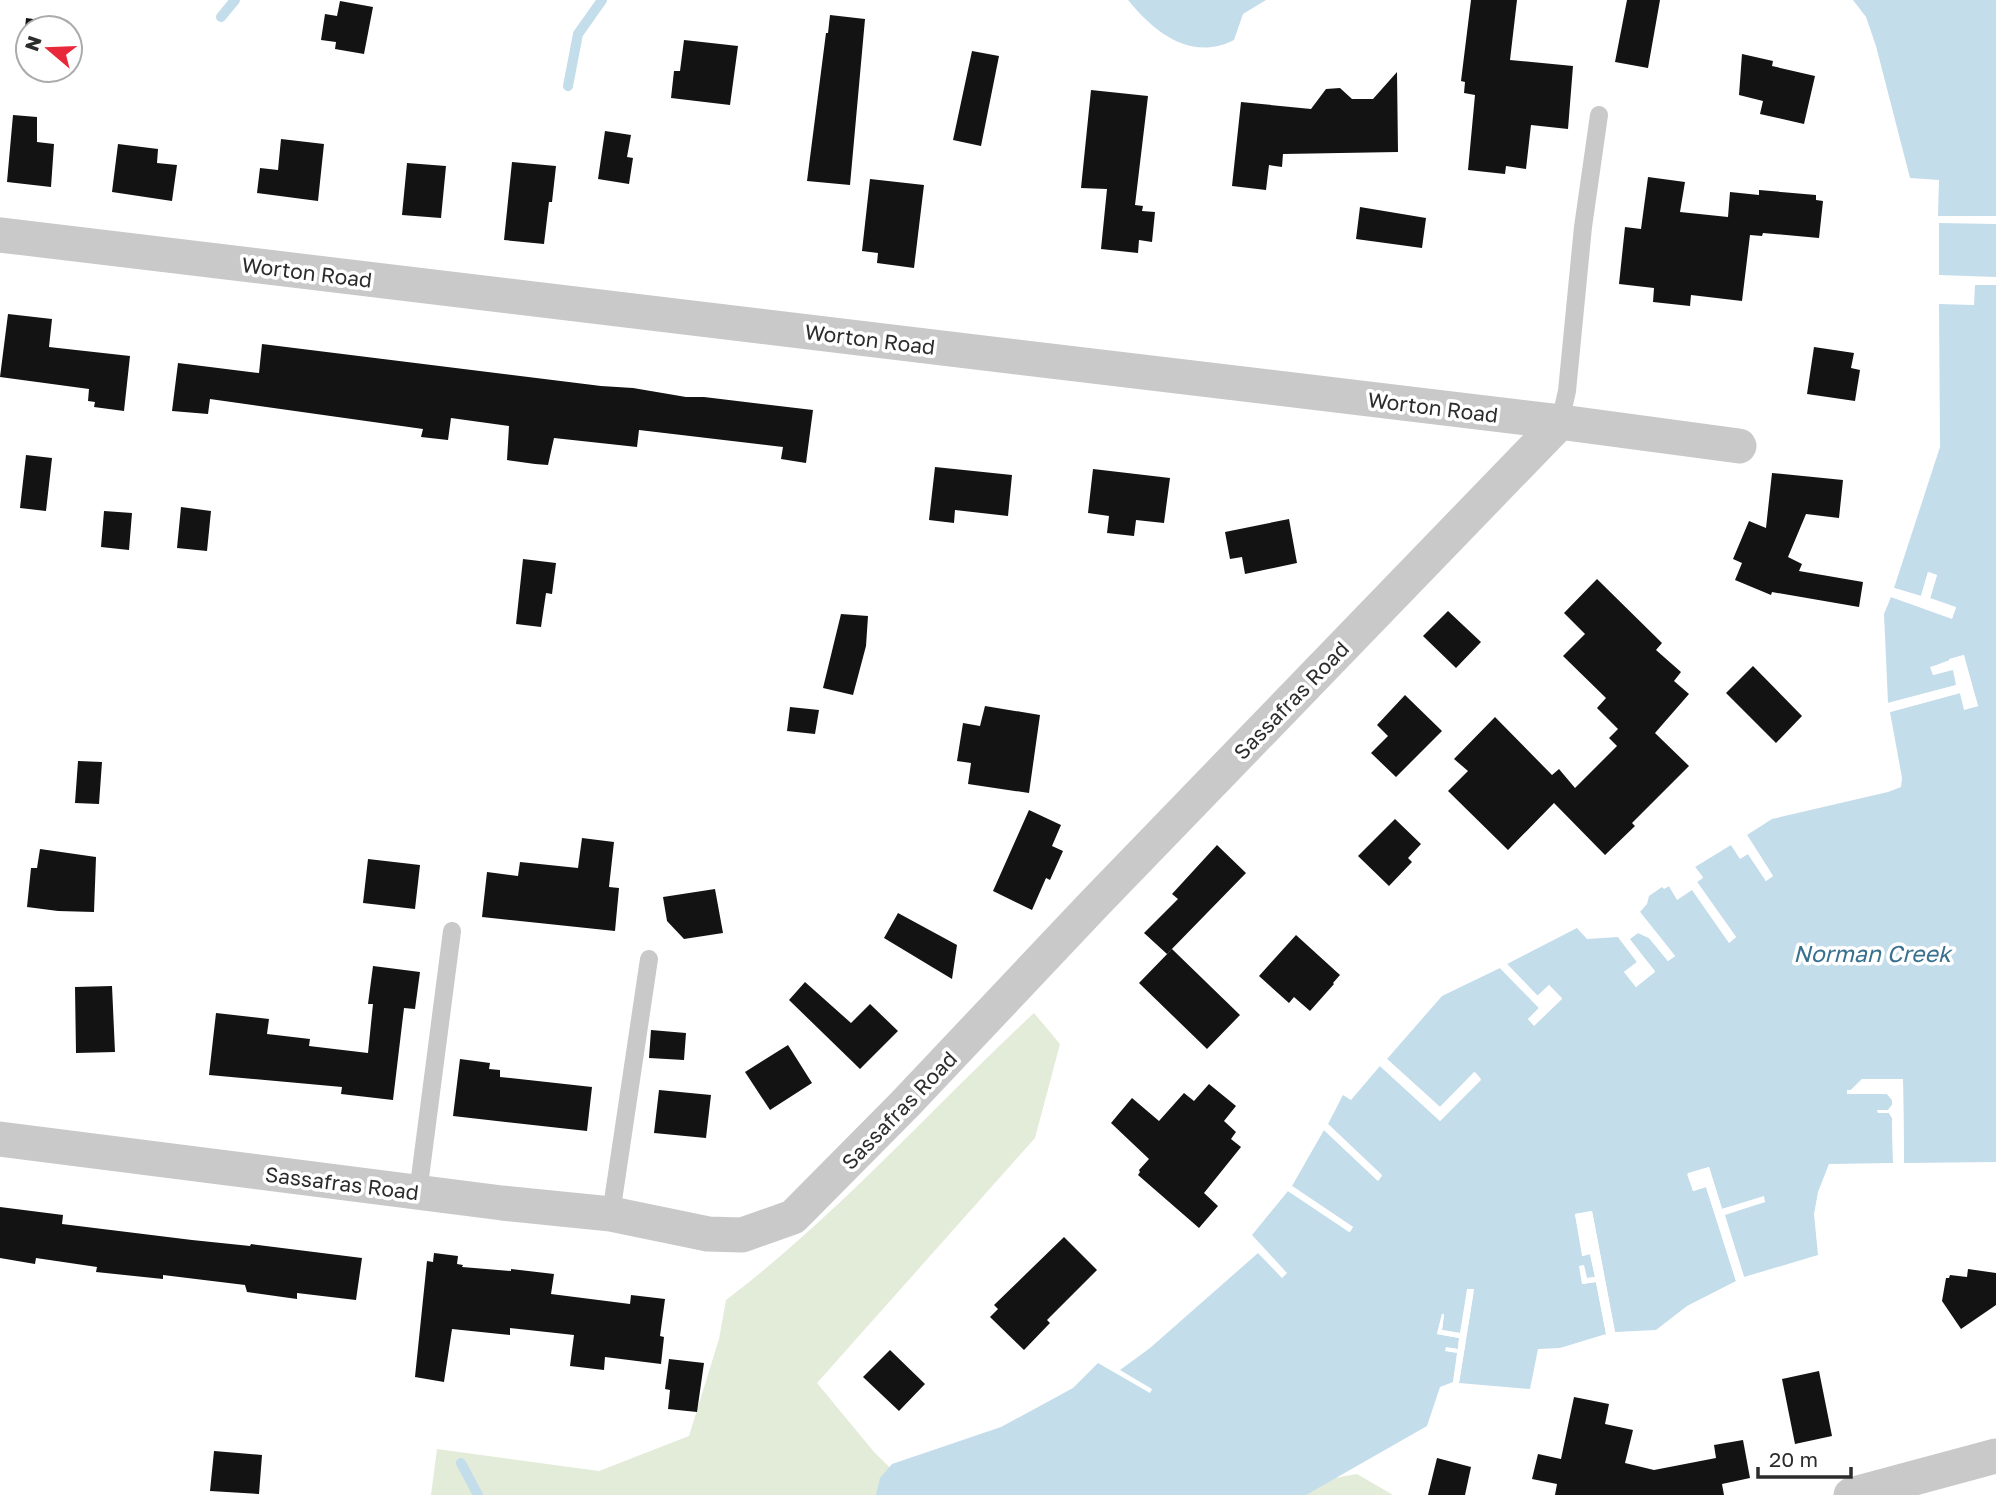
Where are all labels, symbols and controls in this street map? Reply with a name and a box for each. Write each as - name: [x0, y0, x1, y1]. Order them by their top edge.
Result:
- north arrow: [14, 14, 84, 84]
- text: N: [19, 33, 46, 54]
- street label: Worton Road: [240, 251, 374, 293]
- street label: Worton Road: [803, 318, 937, 360]
- street label: Worton Road: [1366, 386, 1500, 428]
- street label: Sassafras Road: [1228, 635, 1354, 765]
- water label: Norman Creek: [1793, 939, 1953, 967]
- street label: Sassafras Road: [836, 1045, 962, 1175]
- street label: Sassafras Road: [264, 1161, 420, 1205]
- scale bar: [1758, 1436, 1851, 1480]
- text: 20 m: [1769, 1446, 1818, 1472]

